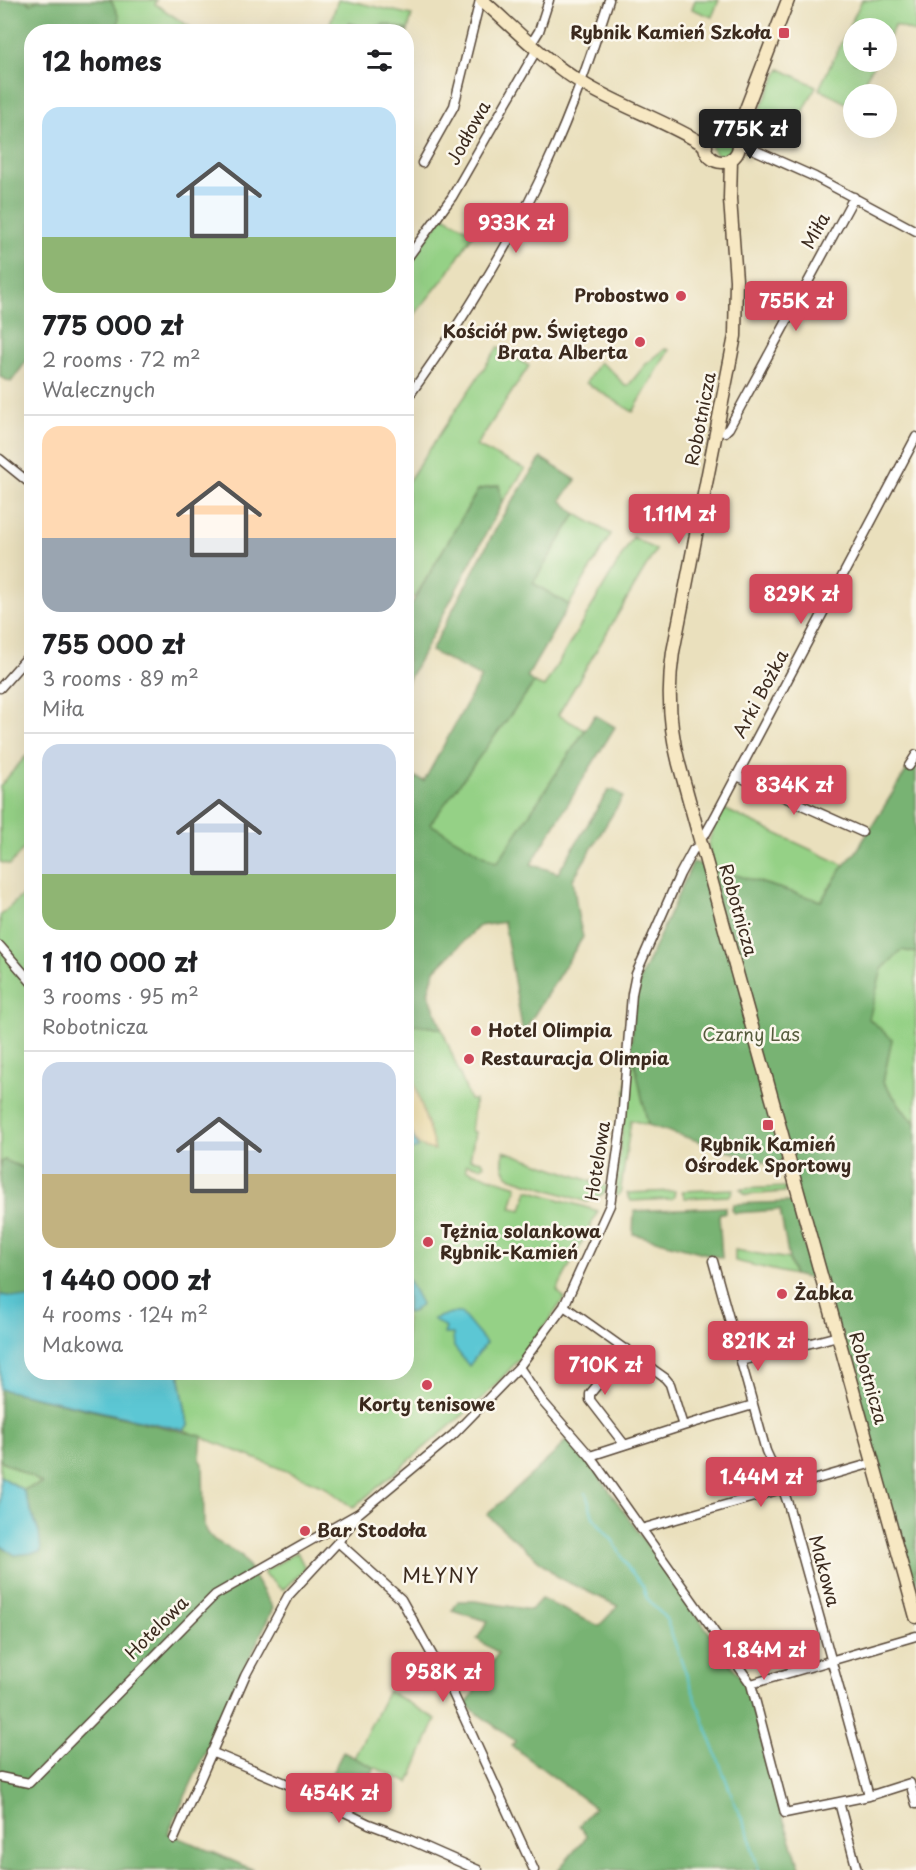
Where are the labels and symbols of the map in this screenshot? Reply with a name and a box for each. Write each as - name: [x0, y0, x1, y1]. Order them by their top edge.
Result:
- place label: Rybnik Kamień Szkoła: [570, 18, 772, 45]
- marker: Rybnik Kamień Szkoła: [777, 26, 791, 40]
- street label: Jodłowa: [439, 95, 497, 169]
- pin: 775K zł: [695, 109, 805, 160]
- pin: 933K zł: [461, 203, 571, 254]
- street label: Miła: [794, 207, 836, 253]
- place label: Probostwo: [574, 281, 669, 308]
- pin: 755K zł: [741, 281, 851, 332]
- marker: Probostwo: [674, 289, 688, 303]
- place label: Kościół pw. Świętego Brata Alberta: [443, 317, 628, 365]
- marker: Kościół pw. Świętego Brata Alberta: [633, 335, 647, 349]
- street label: Robotnicza: [677, 369, 722, 468]
- pin: 1.11M zł: [617, 494, 741, 545]
- pin: 829K zł: [746, 574, 856, 625]
- street label: Arki Bożka: [725, 643, 795, 742]
- pin: 834K zł: [739, 765, 849, 816]
- street label: Robotnicza: [713, 860, 766, 960]
- place label: Hotel Olimpia: [488, 1016, 613, 1043]
- park label: Czarny Las: [702, 1020, 800, 1047]
- marker: Hotel Olimpia: [469, 1024, 483, 1038]
- place label: Restauracja Olimpia: [481, 1044, 669, 1071]
- marker: Restauracja Olimpia: [462, 1052, 476, 1066]
- street label: Hotelowa: [577, 1118, 616, 1203]
- marker: Rybnik Kamień Ośrodek Sportowy: [761, 1118, 775, 1132]
- place label: Rybnik Kamień Ośrodek Sportowy: [685, 1130, 851, 1178]
- place label: Tężnia solankowa Rybnik-Kamień: [440, 1217, 601, 1265]
- marker: Tężnia solankowa Rybnik-Kamień: [421, 1235, 435, 1249]
- place label: Żabka: [794, 1279, 853, 1306]
- marker: Żabka: [775, 1287, 789, 1301]
- pin: 821K zł: [703, 1321, 813, 1372]
- street label: Robotnicza: [843, 1328, 896, 1428]
- pin: 710K zł: [550, 1345, 660, 1396]
- marker: Korty tenisowe: [420, 1378, 434, 1392]
- place label: Korty tenisowe: [359, 1390, 495, 1417]
- pin: 1.44M zł: [699, 1457, 823, 1508]
- place label: Bar Stodoła: [317, 1516, 427, 1543]
- marker: Bar Stodoła: [298, 1524, 312, 1538]
- street label: Makowa: [803, 1532, 848, 1610]
- district label: MŁYNY: [402, 1560, 480, 1590]
- street label: Hotelowa: [118, 1588, 194, 1665]
- pin: 1.84M zł: [702, 1630, 826, 1681]
- pin: 958K zł: [388, 1652, 498, 1703]
- pin: 454K zł: [284, 1773, 394, 1824]

